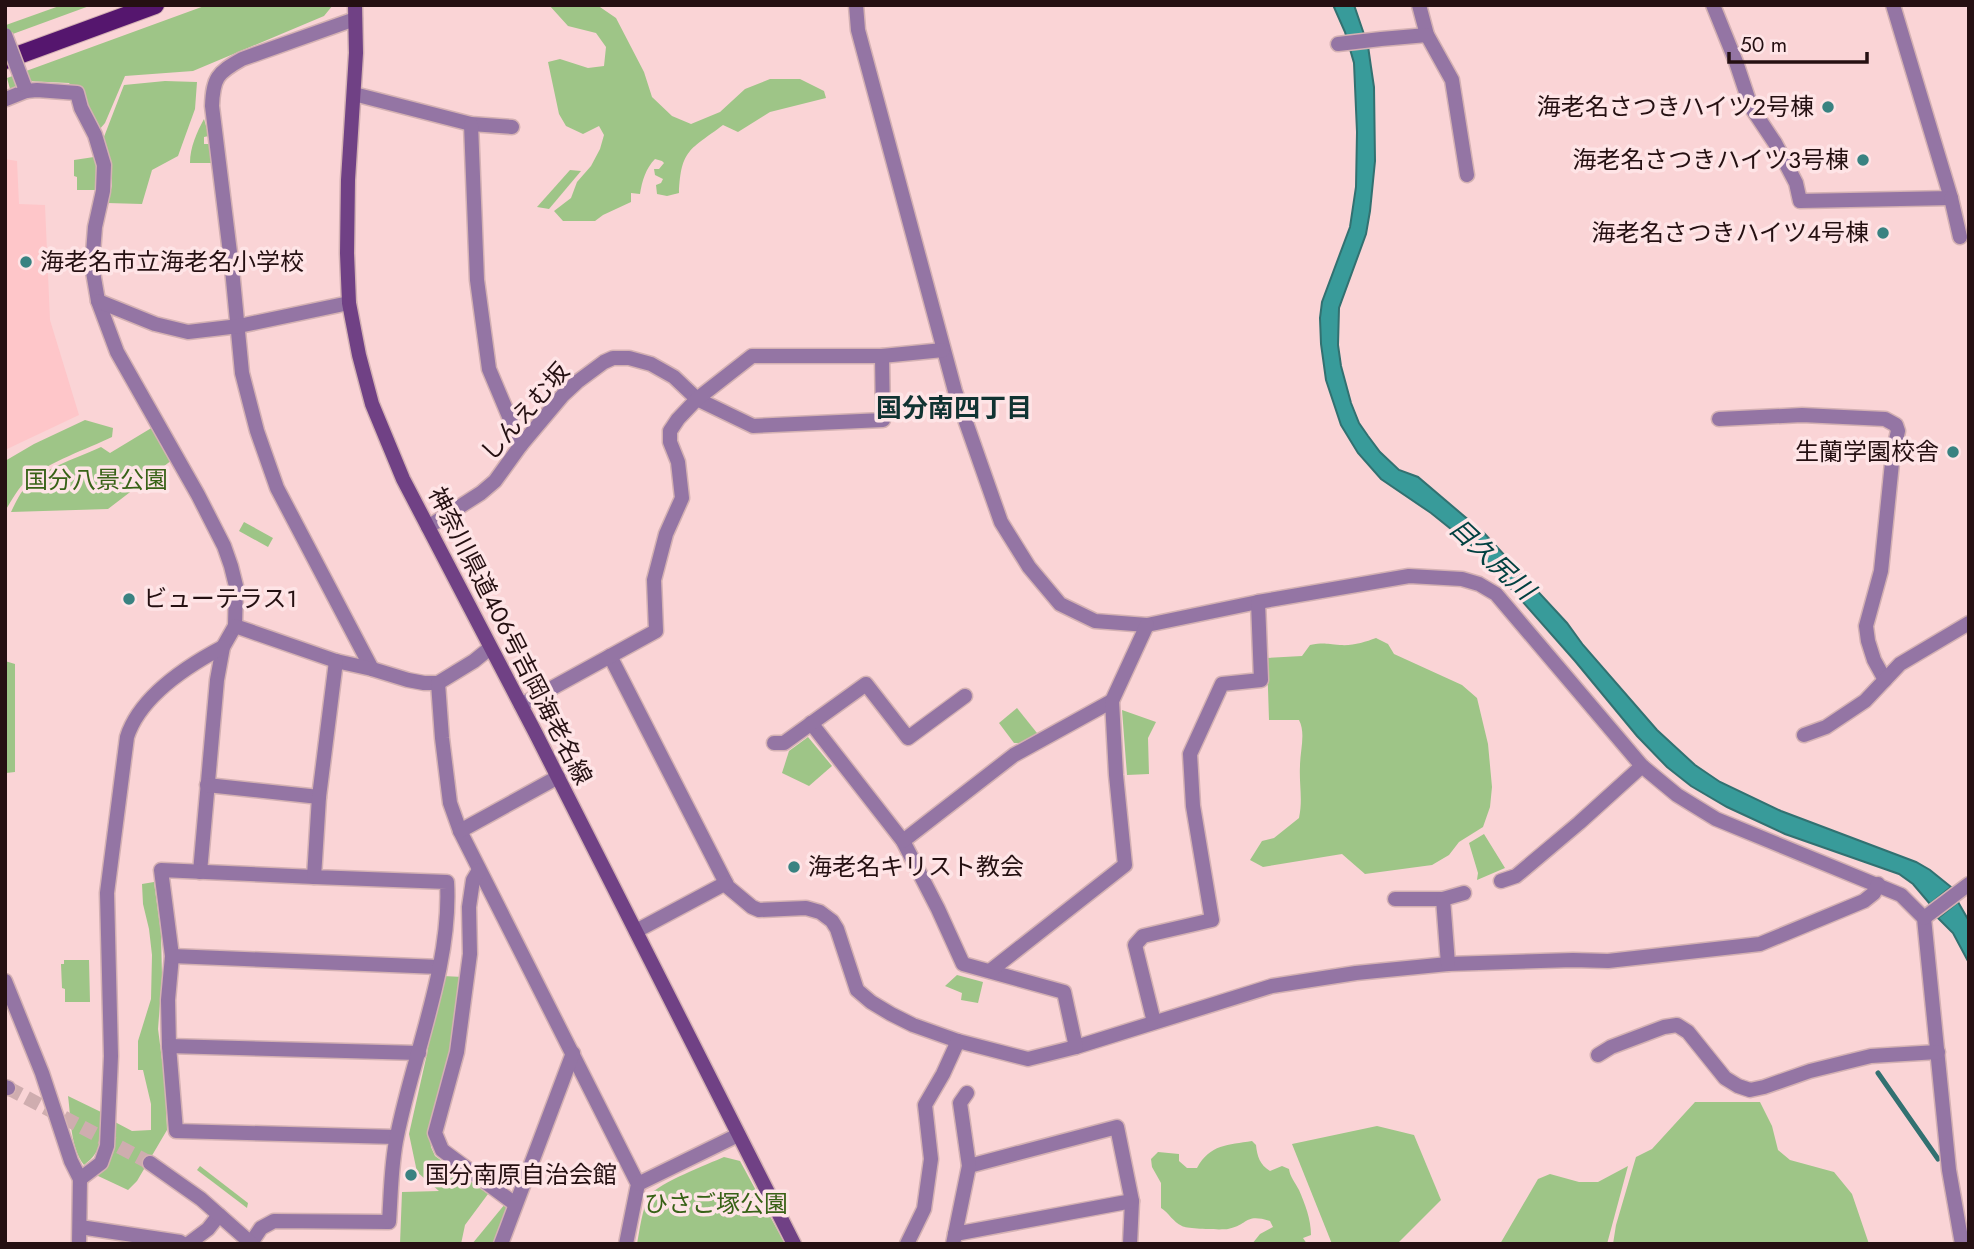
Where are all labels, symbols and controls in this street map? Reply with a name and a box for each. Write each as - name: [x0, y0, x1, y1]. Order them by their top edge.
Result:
- scale bar: [1729, 21, 1867, 65]
- text: 50 m: [1740, 30, 1787, 60]
- place label: 海老名さつきハイツ2号棟: [1537, 89, 1814, 124]
- marker: 海老名さつきハイツ2号棟: [1820, 99, 1836, 115]
- place label: 海老名さつきハイツ3号棟: [1572, 142, 1849, 177]
- marker: 海老名さつきハイツ3号棟: [1855, 152, 1871, 168]
- place label: 海老名さつきハイツ4号棟: [1591, 215, 1869, 250]
- marker: 海老名さつきハイツ4号棟: [1875, 225, 1891, 241]
- place label: 海老名市立海老名小学校: [40, 244, 304, 279]
- marker: 海老名市立海老名小学校: [18, 254, 34, 270]
- street label: しんえむ坂: [472, 355, 577, 468]
- district label: 国分南四丁目: [876, 389, 1032, 427]
- place label: 生蘭学園校舎: [1795, 434, 1939, 469]
- marker: 生蘭学園校舎: [1945, 444, 1961, 460]
- park label: 国分八景公園: [24, 462, 168, 497]
- street label: 神奈川県道406号吉岡海老名線: [420, 481, 601, 791]
- water label: 目久尻川: [1441, 510, 1545, 610]
- place label: ビューテラス1: [143, 581, 297, 616]
- marker: ビューテラス1: [121, 591, 137, 607]
- place label: 海老名キリスト教会: [808, 849, 1024, 884]
- marker: 海老名キリスト教会: [786, 859, 802, 875]
- place label: 国分南原自治会館: [425, 1157, 617, 1192]
- marker: 国分南原自治会館: [403, 1167, 419, 1183]
- park label: ひさご塚公園: [644, 1186, 788, 1221]

